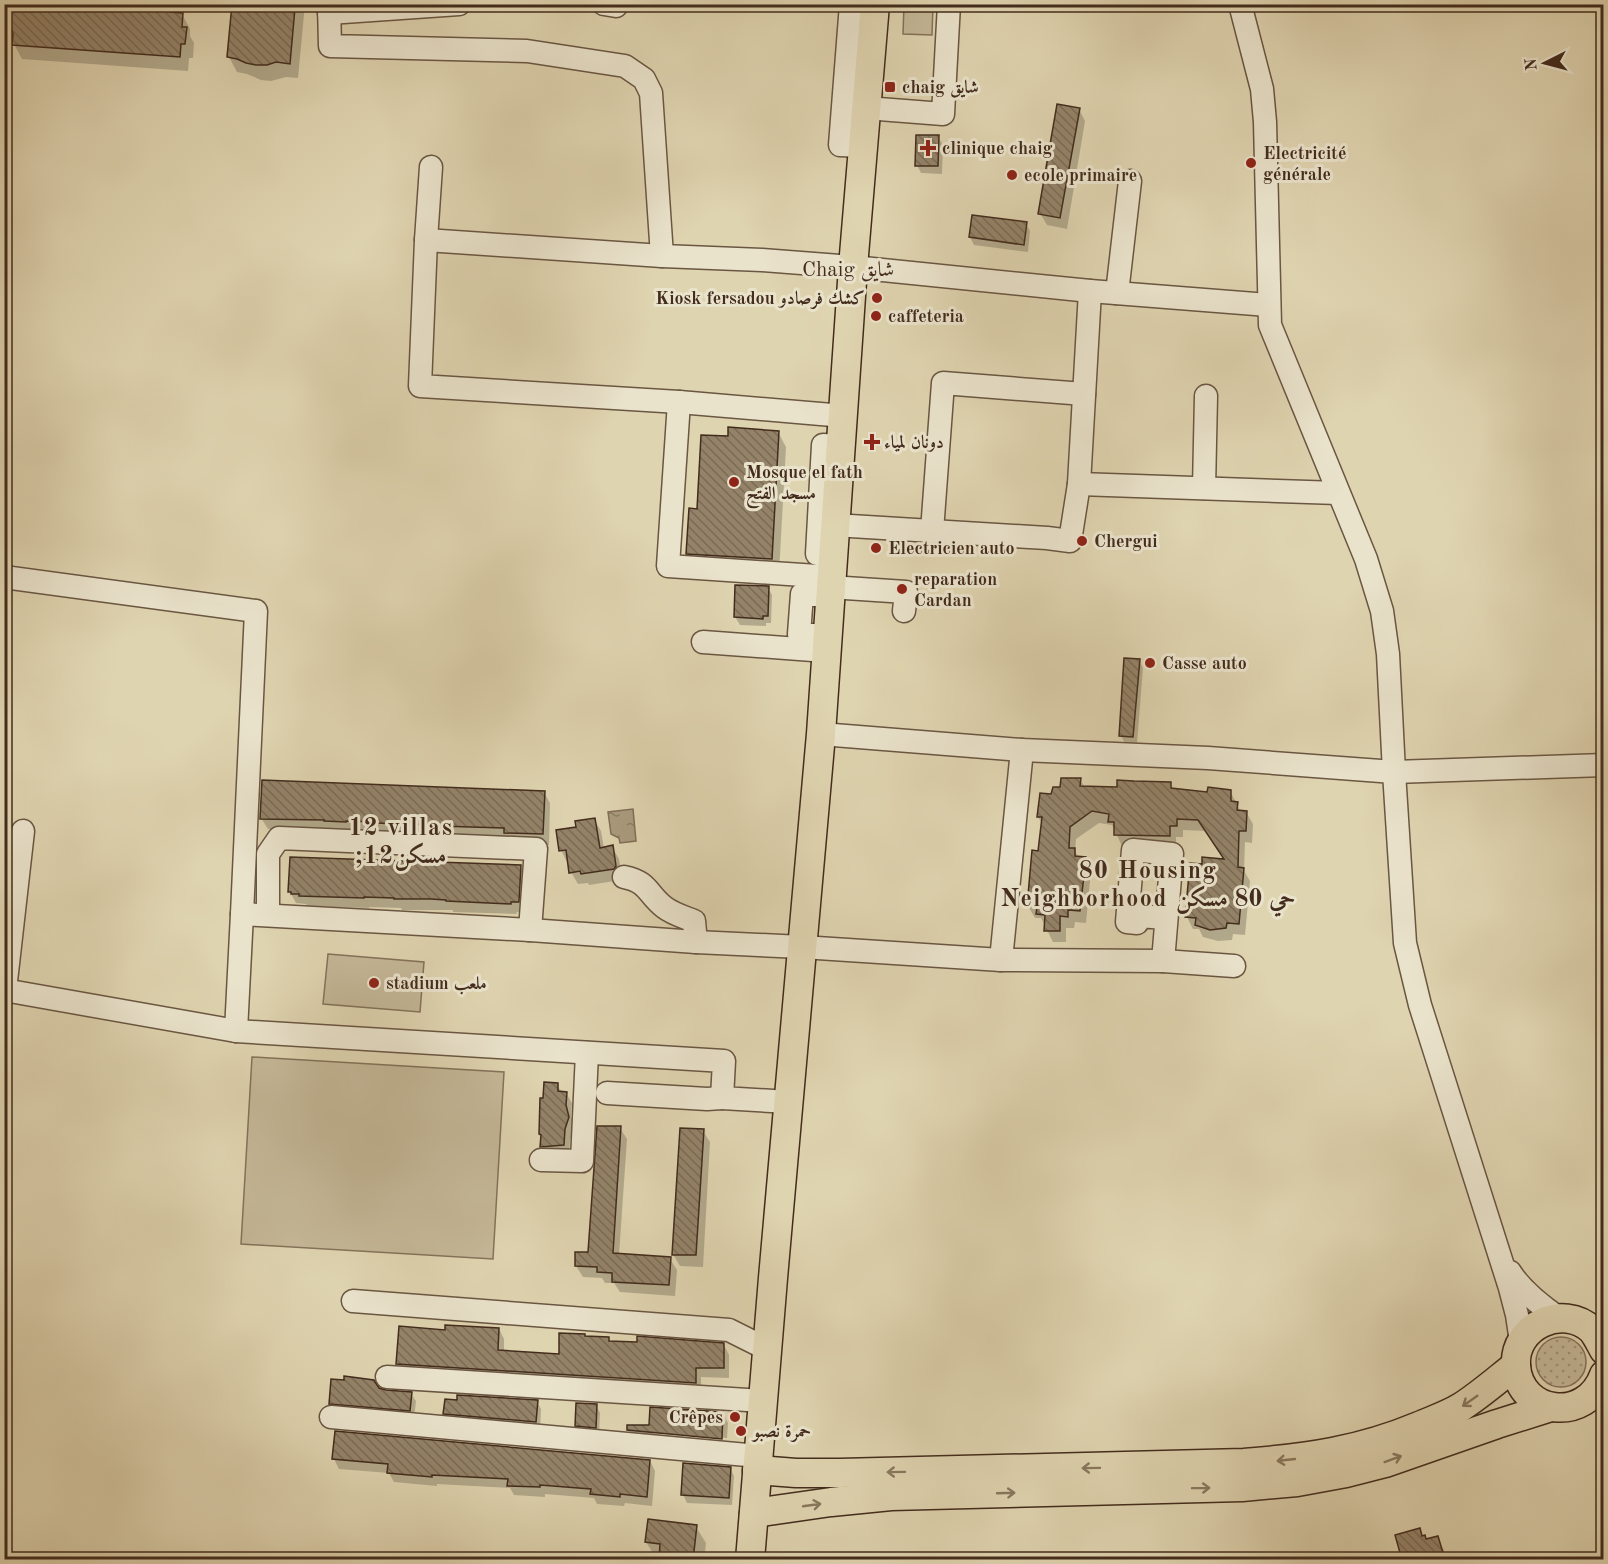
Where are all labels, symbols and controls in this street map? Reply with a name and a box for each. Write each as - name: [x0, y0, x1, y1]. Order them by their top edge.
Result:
- north arrow: [1515, 33, 1575, 93]
- text: N: [1523, 57, 1541, 71]
- place label: chaig شايق: [902, 79, 979, 98]
- marker: chaig شايق: [883, 80, 897, 94]
- marker: clinique chaig: [919, 139, 937, 157]
- place label: clinique chaig: [942, 140, 1052, 158]
- place label: Electricité générale: [1263, 145, 1346, 184]
- marker: Electricité générale: [1244, 156, 1258, 170]
- place label: ecole primaire: [1024, 167, 1137, 185]
- marker: ecole primaire: [1005, 168, 1019, 182]
- district label: Chaig شايق: [802, 260, 894, 282]
- place label: Kiosk fersadou كشك فرصادو: [655, 290, 865, 310]
- marker: Kiosk fersadou كشك فرصادو: [870, 291, 884, 305]
- place label: caffeteria: [888, 308, 964, 326]
- marker: caffeteria: [869, 309, 883, 323]
- place label: دونان لمياء: [884, 434, 944, 452]
- marker: دونان لمياء: [865, 435, 879, 449]
- place label: Mosque el fath مسجد الفتح: [746, 464, 863, 509]
- marker: Mosque el fath مسجد الفتح: [727, 475, 741, 489]
- place label: Chergui: [1094, 533, 1157, 551]
- marker: Chergui: [1075, 534, 1089, 548]
- place label: Electricien auto: [888, 540, 1015, 558]
- marker: Electricien auto: [869, 541, 883, 555]
- place label: reparation Cardan: [914, 571, 997, 610]
- marker: reparation Cardan: [895, 582, 909, 596]
- place label: Casse auto: [1162, 655, 1247, 673]
- marker: Casse auto: [1143, 656, 1157, 670]
- district label: 12 villas ;12مسكن: [348, 817, 454, 871]
- district label: 80 Housing Neighborhood حي 80 مسكن: [1001, 860, 1295, 917]
- place label: stadium ملعب: [386, 975, 487, 995]
- marker: stadium ملعب: [367, 976, 381, 990]
- one-way arrow: [1462, 1395, 1478, 1407]
- place label: Crêpes: [669, 1409, 723, 1427]
- marker: Crêpes: [728, 1410, 742, 1424]
- place label: حمرة نصبو: [751, 1423, 811, 1443]
- marker: حمرة نصبو: [734, 1424, 748, 1438]
- one-way arrow: [1383, 1453, 1402, 1464]
- one-way arrow: [1276, 1455, 1296, 1466]
- one-way arrow: [1081, 1462, 1101, 1474]
- one-way arrow: [886, 1466, 906, 1478]
- one-way arrow: [1191, 1482, 1211, 1494]
- one-way arrow: [996, 1487, 1016, 1498]
- one-way arrow: [801, 1499, 821, 1510]

